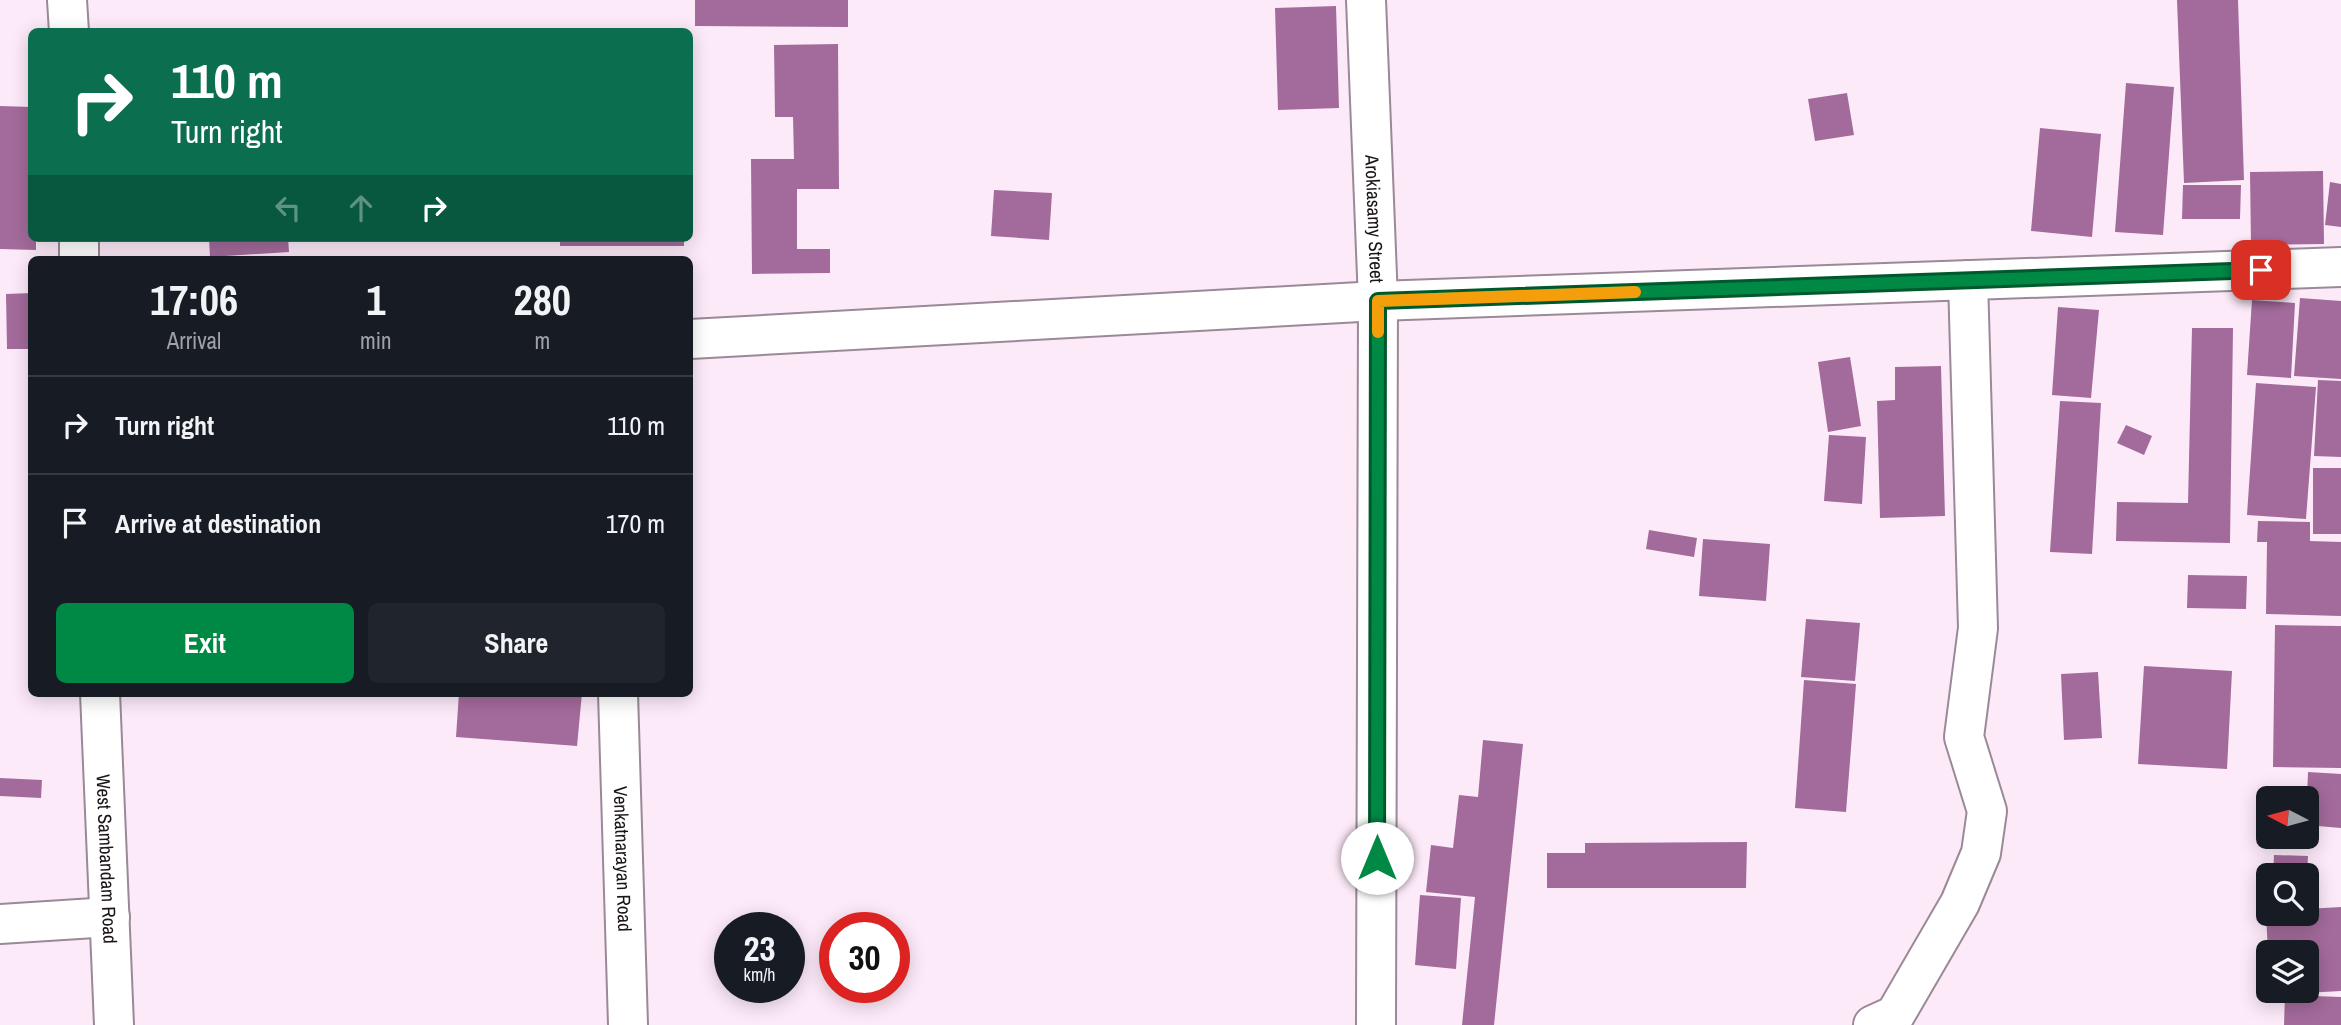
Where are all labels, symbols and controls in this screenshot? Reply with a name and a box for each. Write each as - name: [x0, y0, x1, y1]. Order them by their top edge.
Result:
- text: 110 m: [171, 47, 283, 113]
- icon: right: [56, 56, 147, 147]
- text: Turn right: [171, 110, 283, 153]
- street label: Arokiasamy Street: [1359, 153, 1390, 284]
- icon: left: [269, 189, 307, 227]
- icon: ahead: [342, 189, 380, 227]
- icon: right: [415, 189, 453, 227]
- pin: [2231, 240, 2291, 300]
- icon: arrive: [2242, 251, 2280, 289]
- text: 17:06: [150, 272, 238, 328]
- text: 1: [366, 272, 385, 328]
- text: 280: [514, 272, 571, 328]
- text: Arrival: [167, 325, 221, 356]
- text: min: [360, 325, 392, 356]
- text: m: [534, 325, 550, 356]
- icon: right: [56, 406, 94, 444]
- text: Turn right: [115, 408, 214, 443]
- text: 110 m: [607, 408, 665, 443]
- icon: arrive: [56, 504, 94, 542]
- text: Arrive at destination: [115, 506, 321, 541]
- text: 170 m: [606, 506, 665, 541]
- button: Exit: [56, 603, 354, 683]
- button: Share: [368, 603, 665, 683]
- street label: West Sambandam Road: [90, 774, 124, 944]
- street label: Venkatnarayan Road: [608, 786, 638, 932]
- north arrow: [2256, 786, 2319, 849]
- map controls: [2256, 786, 2319, 1003]
- position arrow: [1340, 821, 1414, 895]
- button: search: [2256, 863, 2319, 926]
- speed limit sign: 30: [819, 912, 910, 1003]
- text: 23: [744, 925, 775, 972]
- button: layers: [2256, 940, 2319, 1003]
- text: km/h: [744, 962, 776, 987]

